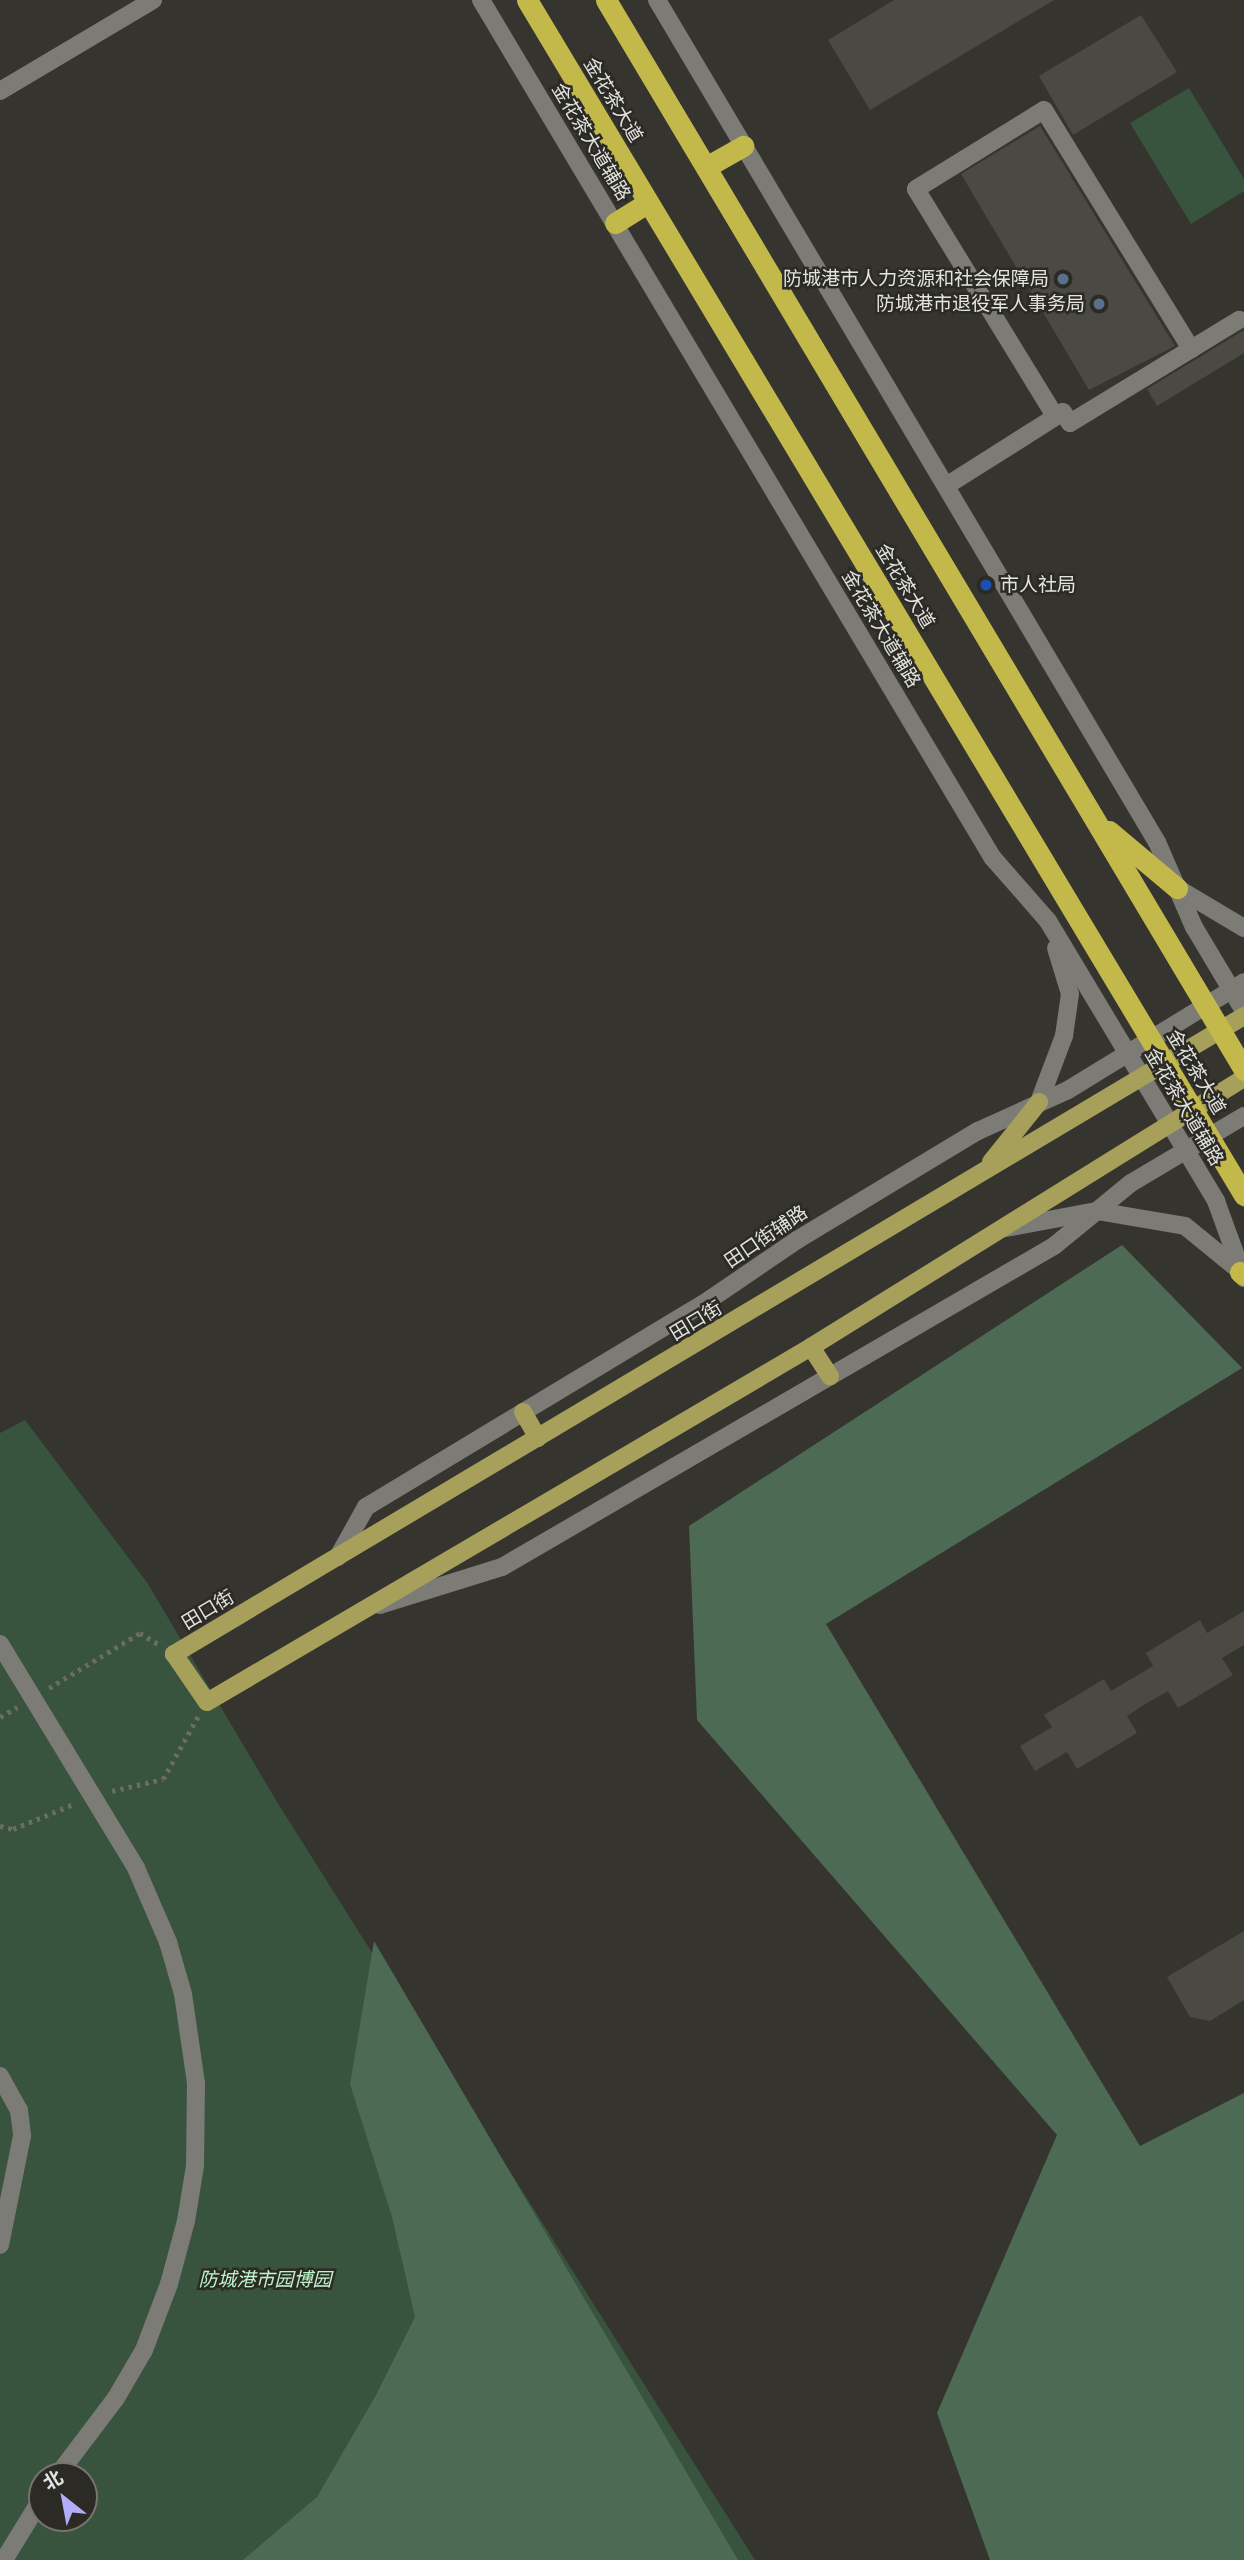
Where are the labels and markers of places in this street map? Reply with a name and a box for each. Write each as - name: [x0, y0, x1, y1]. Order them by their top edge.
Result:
- place label: 防城港市人力资源和社会保障局: [783, 268, 1049, 290]
- marker: 防城港市人力资源和社会保障局: [1055, 271, 1071, 287]
- place label: 防城港市退役军人事务局: [876, 293, 1085, 315]
- marker: 防城港市退役军人事务局: [1091, 296, 1107, 312]
- place label: 市人社局: [1000, 574, 1076, 596]
- marker: 市人社局: [978, 577, 994, 593]

